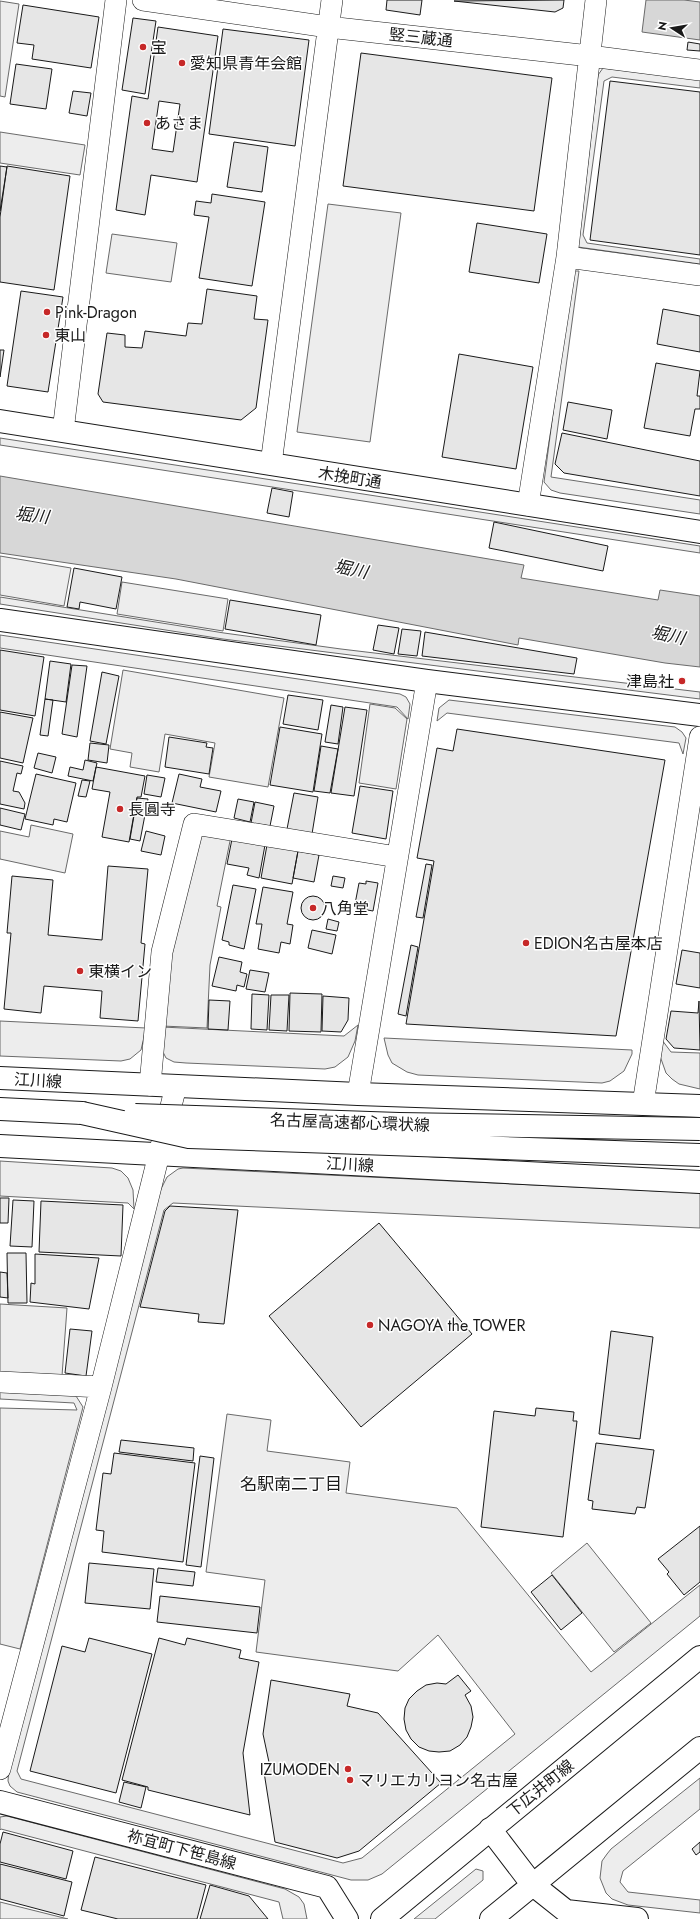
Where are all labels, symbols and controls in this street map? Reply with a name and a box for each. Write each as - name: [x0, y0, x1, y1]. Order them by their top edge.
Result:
- north arrow: [652, 8, 692, 48]
- text: N: [653, 20, 671, 32]
- street label: 竪三蔵通: [388, 23, 454, 52]
- place label: 宝: [151, 36, 167, 59]
- marker: 宝: [138, 42, 148, 52]
- place label: 愛知県青年会館: [190, 52, 302, 75]
- marker: 愛知県青年会館: [177, 58, 187, 68]
- place label: あさま: [155, 112, 203, 135]
- marker: あさま: [142, 118, 152, 128]
- place label: Pink-Dragon: [55, 301, 137, 324]
- marker: Pink-Dragon: [42, 307, 52, 317]
- place label: 東山: [54, 324, 86, 347]
- marker: 東山: [41, 330, 51, 340]
- street label: 木挽町通: [317, 461, 383, 494]
- water label: 堀川: [14, 501, 52, 529]
- water label: 堀川: [332, 554, 372, 585]
- water label: 堀川: [649, 620, 689, 651]
- place label: 津島社: [626, 670, 674, 693]
- marker: 津島社: [677, 676, 687, 686]
- place label: 長圓寺: [128, 798, 176, 821]
- marker: 長圓寺: [115, 804, 125, 814]
- place label: 八角堂: [321, 897, 369, 920]
- marker: 八角堂: [308, 903, 318, 913]
- place label: EDION名古屋本店: [534, 932, 663, 955]
- marker: EDION名古屋本店: [521, 938, 531, 948]
- place label: 東横イン: [88, 960, 152, 983]
- marker: 東横イン: [75, 966, 85, 976]
- street label: 江川線: [13, 1068, 63, 1093]
- street label: 名古屋高速都心環状線: [270, 1108, 430, 1137]
- street label: 江川線: [325, 1152, 375, 1177]
- place label: NAGOYA the TOWER: [378, 1314, 525, 1337]
- marker: NAGOYA the TOWER: [365, 1320, 375, 1330]
- district label: 名駅南二丁目: [240, 1472, 342, 1496]
- street label: 下広井町線: [502, 1754, 579, 1823]
- place label: IZUMODEN: [260, 1758, 340, 1781]
- marker: IZUMODEN: [343, 1764, 353, 1774]
- place label: マリエカリヨン名古屋: [358, 1769, 518, 1792]
- marker: マリエカリヨン名古屋: [345, 1775, 355, 1785]
- street label: 祢宜町下笹島線: [125, 1824, 239, 1875]

